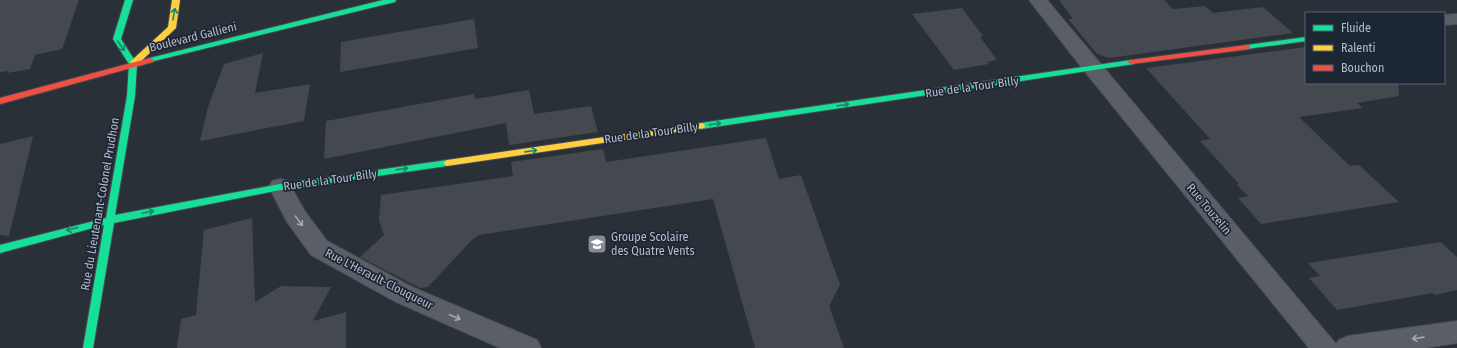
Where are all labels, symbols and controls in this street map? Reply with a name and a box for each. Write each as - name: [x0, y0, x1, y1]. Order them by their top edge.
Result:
- one-way arrow: [170, 7, 178, 20]
- legend: [1305, 12, 1445, 84]
- street label: Boulevard Gallieni: [148, 19, 238, 55]
- text: Fluide: [1341, 21, 1371, 35]
- one-way arrow: [117, 40, 125, 51]
- text: Ralenti: [1341, 41, 1376, 55]
- text: Bouchon: [1341, 61, 1384, 75]
- street label: Rue de la Tour Billy: [924, 73, 1020, 100]
- one-way arrow: [836, 101, 849, 109]
- street label: Rue du Lieutenant-Colonel Prudhon: [78, 116, 122, 292]
- street label: Rue de la Tour Billy: [603, 119, 699, 146]
- one-way arrow: [708, 120, 721, 128]
- one-way arrow: [524, 147, 537, 155]
- one-way arrow: [395, 165, 408, 173]
- street label: Rue de la Tour Billy: [282, 166, 378, 193]
- street label: Rue Touzelin: [1184, 181, 1234, 237]
- one-way arrow: [141, 208, 154, 216]
- one-way arrow: [295, 216, 303, 227]
- one-way arrow: [65, 226, 78, 234]
- place label: Groupe Scolaire des Quatre Vents: [611, 230, 695, 258]
- school or university icon: Groupe Scolaire des Quatre Vents: [586, 233, 608, 255]
- street label: Rue L'Herault-Clouqueur: [323, 246, 436, 313]
- one-way arrow: [448, 313, 460, 321]
- one-way arrow: [1412, 334, 1425, 342]

